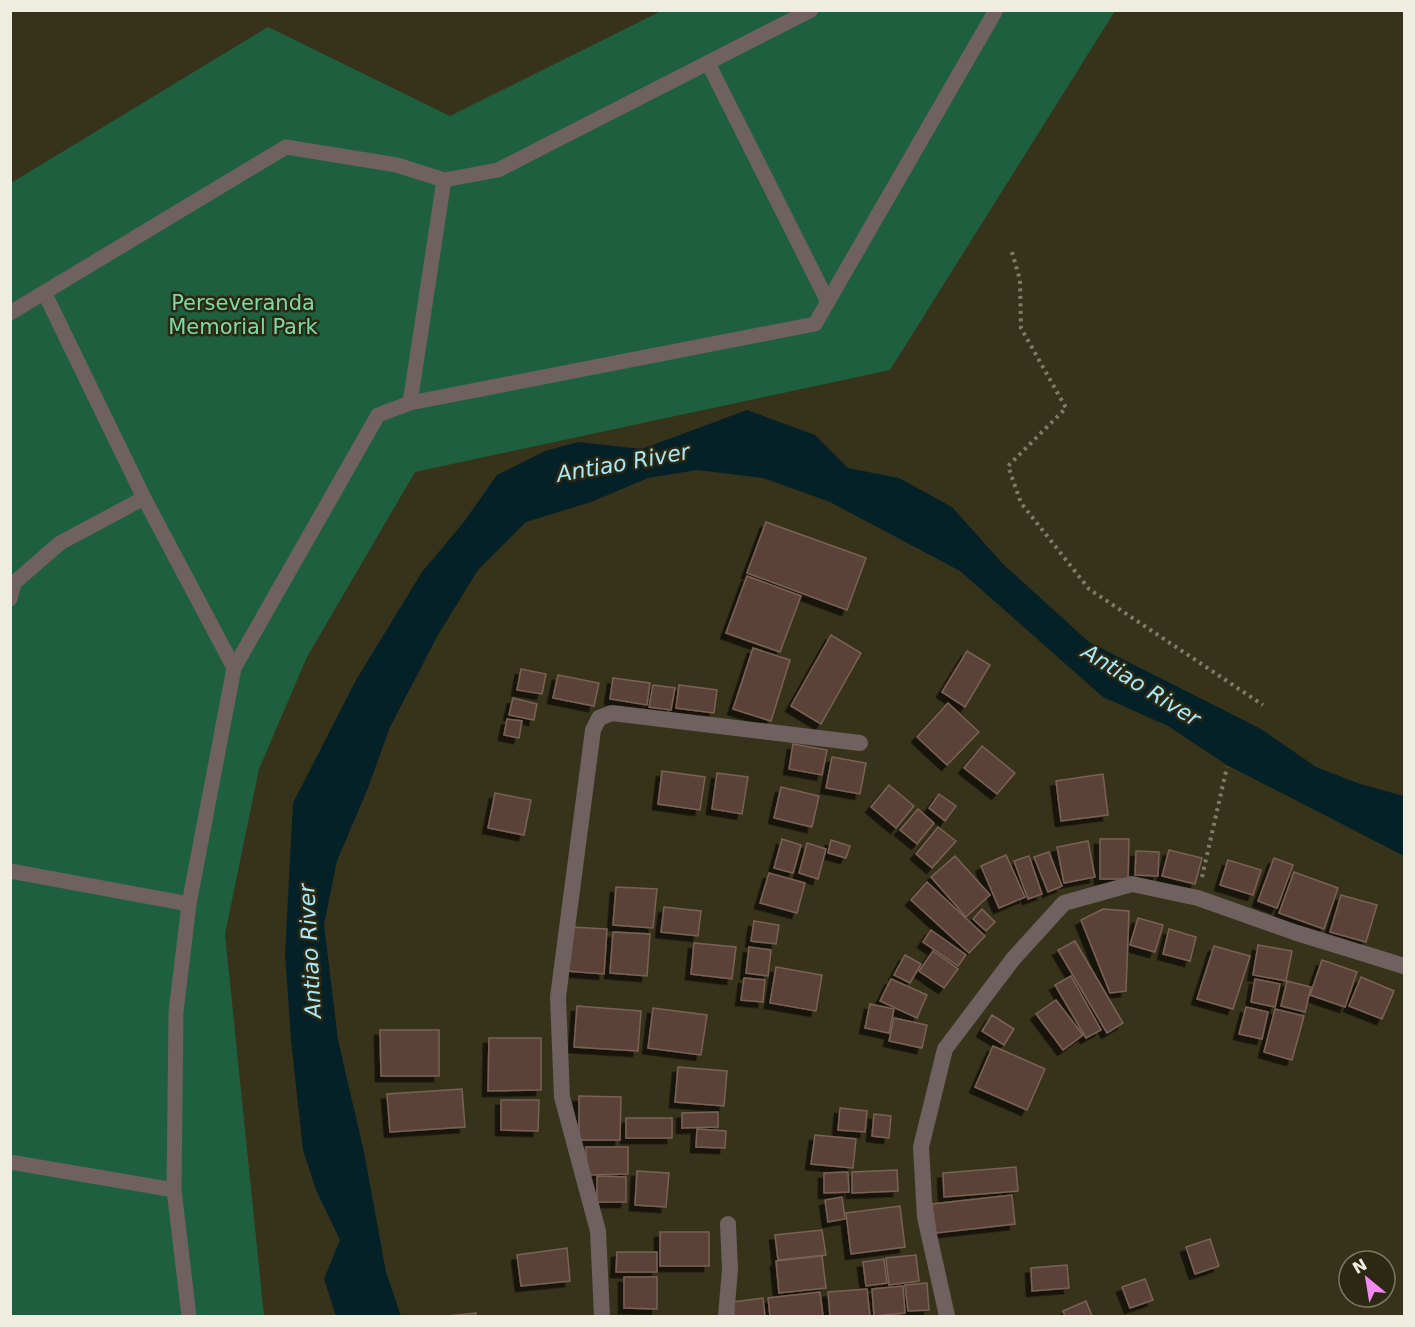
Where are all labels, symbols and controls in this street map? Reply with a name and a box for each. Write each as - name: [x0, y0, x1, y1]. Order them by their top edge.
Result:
- park label: Perseveranda Memorial Park: [168, 291, 319, 339]
- water label: Antiao River: [553, 439, 693, 487]
- water label: Antiao River: [1076, 638, 1206, 732]
- water label: Antiao River: [294, 881, 326, 1021]
- north arrow: [1337, 1249, 1397, 1309]
- text: N: [1349, 1255, 1370, 1278]

